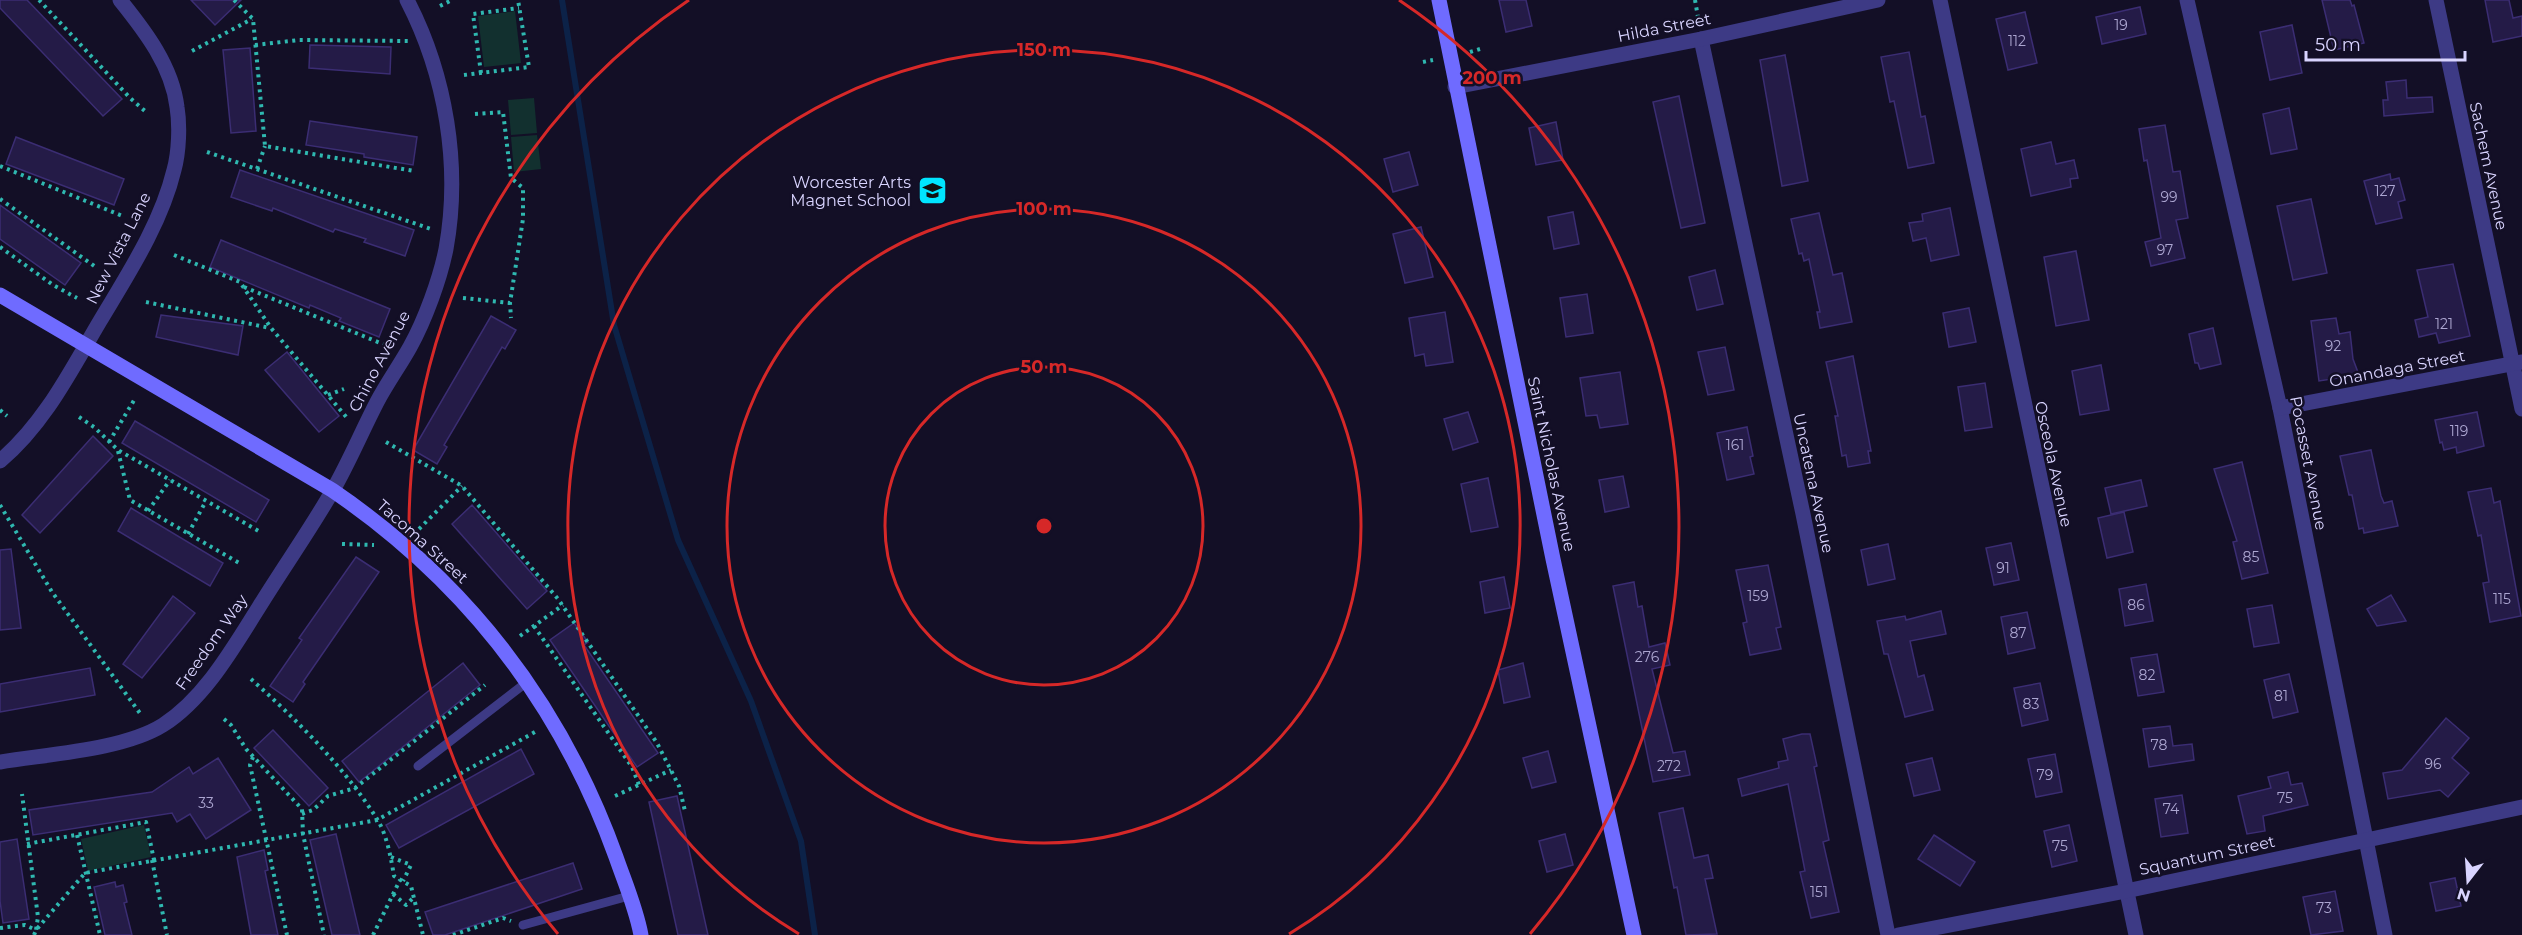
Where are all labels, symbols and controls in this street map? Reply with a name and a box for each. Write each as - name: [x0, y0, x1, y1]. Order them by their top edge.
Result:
- street label: Hilda Street: [1616, 9, 1713, 46]
- house number: 19: [2114, 16, 2128, 34]
- scale bar: [2306, 24, 2465, 62]
- house number: 112: [2008, 32, 2026, 50]
- text: 50 m: [2315, 34, 2361, 56]
- text: 150 m: [1017, 39, 1071, 61]
- text: 200 m: [1462, 67, 1522, 89]
- street label: Sachem Avenue: [2466, 100, 2511, 232]
- place label: Worcester Arts Magnet School: [790, 173, 911, 210]
- school or university icon: Worcester Arts Magnet School: [916, 175, 948, 207]
- house number: 127: [2374, 182, 2396, 200]
- house number: 99: [2160, 188, 2178, 206]
- street label: New Vista Lane: [82, 189, 155, 307]
- text: 100 m: [1016, 198, 1072, 220]
- house number: 97: [2157, 241, 2173, 259]
- street label: Chino Avenue: [345, 307, 414, 415]
- house number: 121: [2435, 315, 2453, 333]
- house number: 92: [2325, 337, 2341, 355]
- street label: Onandaga Street: [2328, 346, 2467, 391]
- text: 50 m: [1021, 356, 1067, 378]
- street label: Saint Nicholas Avenue: [1524, 375, 1579, 553]
- street label: Pocasset Avenue: [2286, 394, 2331, 532]
- street label: Osceola Avenue: [2031, 399, 2076, 529]
- street label: Uncatena Avenue: [1789, 411, 1838, 555]
- house number: 119: [2450, 422, 2468, 440]
- house number: 161: [1726, 436, 1744, 454]
- street label: Tacoma Street: [373, 495, 473, 588]
- centre of rings: [1034, 516, 1054, 536]
- house number: 85: [2243, 548, 2260, 566]
- house number: 91: [1996, 559, 2010, 577]
- house number: 159: [1747, 587, 1769, 605]
- house number: 115: [2493, 590, 2511, 608]
- street label: Freedom Way: [171, 591, 252, 694]
- house number: 86: [2127, 596, 2145, 614]
- house number: 87: [2009, 624, 2027, 642]
- house number: 276: [1635, 648, 1660, 666]
- house number: 82: [2139, 666, 2155, 684]
- house number: 81: [2274, 687, 2288, 705]
- house number: 83: [2023, 695, 2040, 713]
- house number: 78: [2151, 736, 2168, 754]
- house number: 96: [2424, 755, 2442, 773]
- house number: 272: [1657, 757, 1681, 775]
- house number: 79: [2037, 766, 2053, 784]
- house number: 75: [2277, 789, 2293, 807]
- house number: 33: [198, 794, 214, 812]
- house number: 74: [2163, 800, 2180, 818]
- street label: Squantum Street: [2137, 832, 2277, 879]
- house number: 75: [2052, 837, 2068, 855]
- north arrow: [2438, 851, 2498, 911]
- house number: 151: [1810, 883, 1828, 901]
- text: N: [2455, 884, 2473, 906]
- house number: 73: [2316, 899, 2332, 917]

